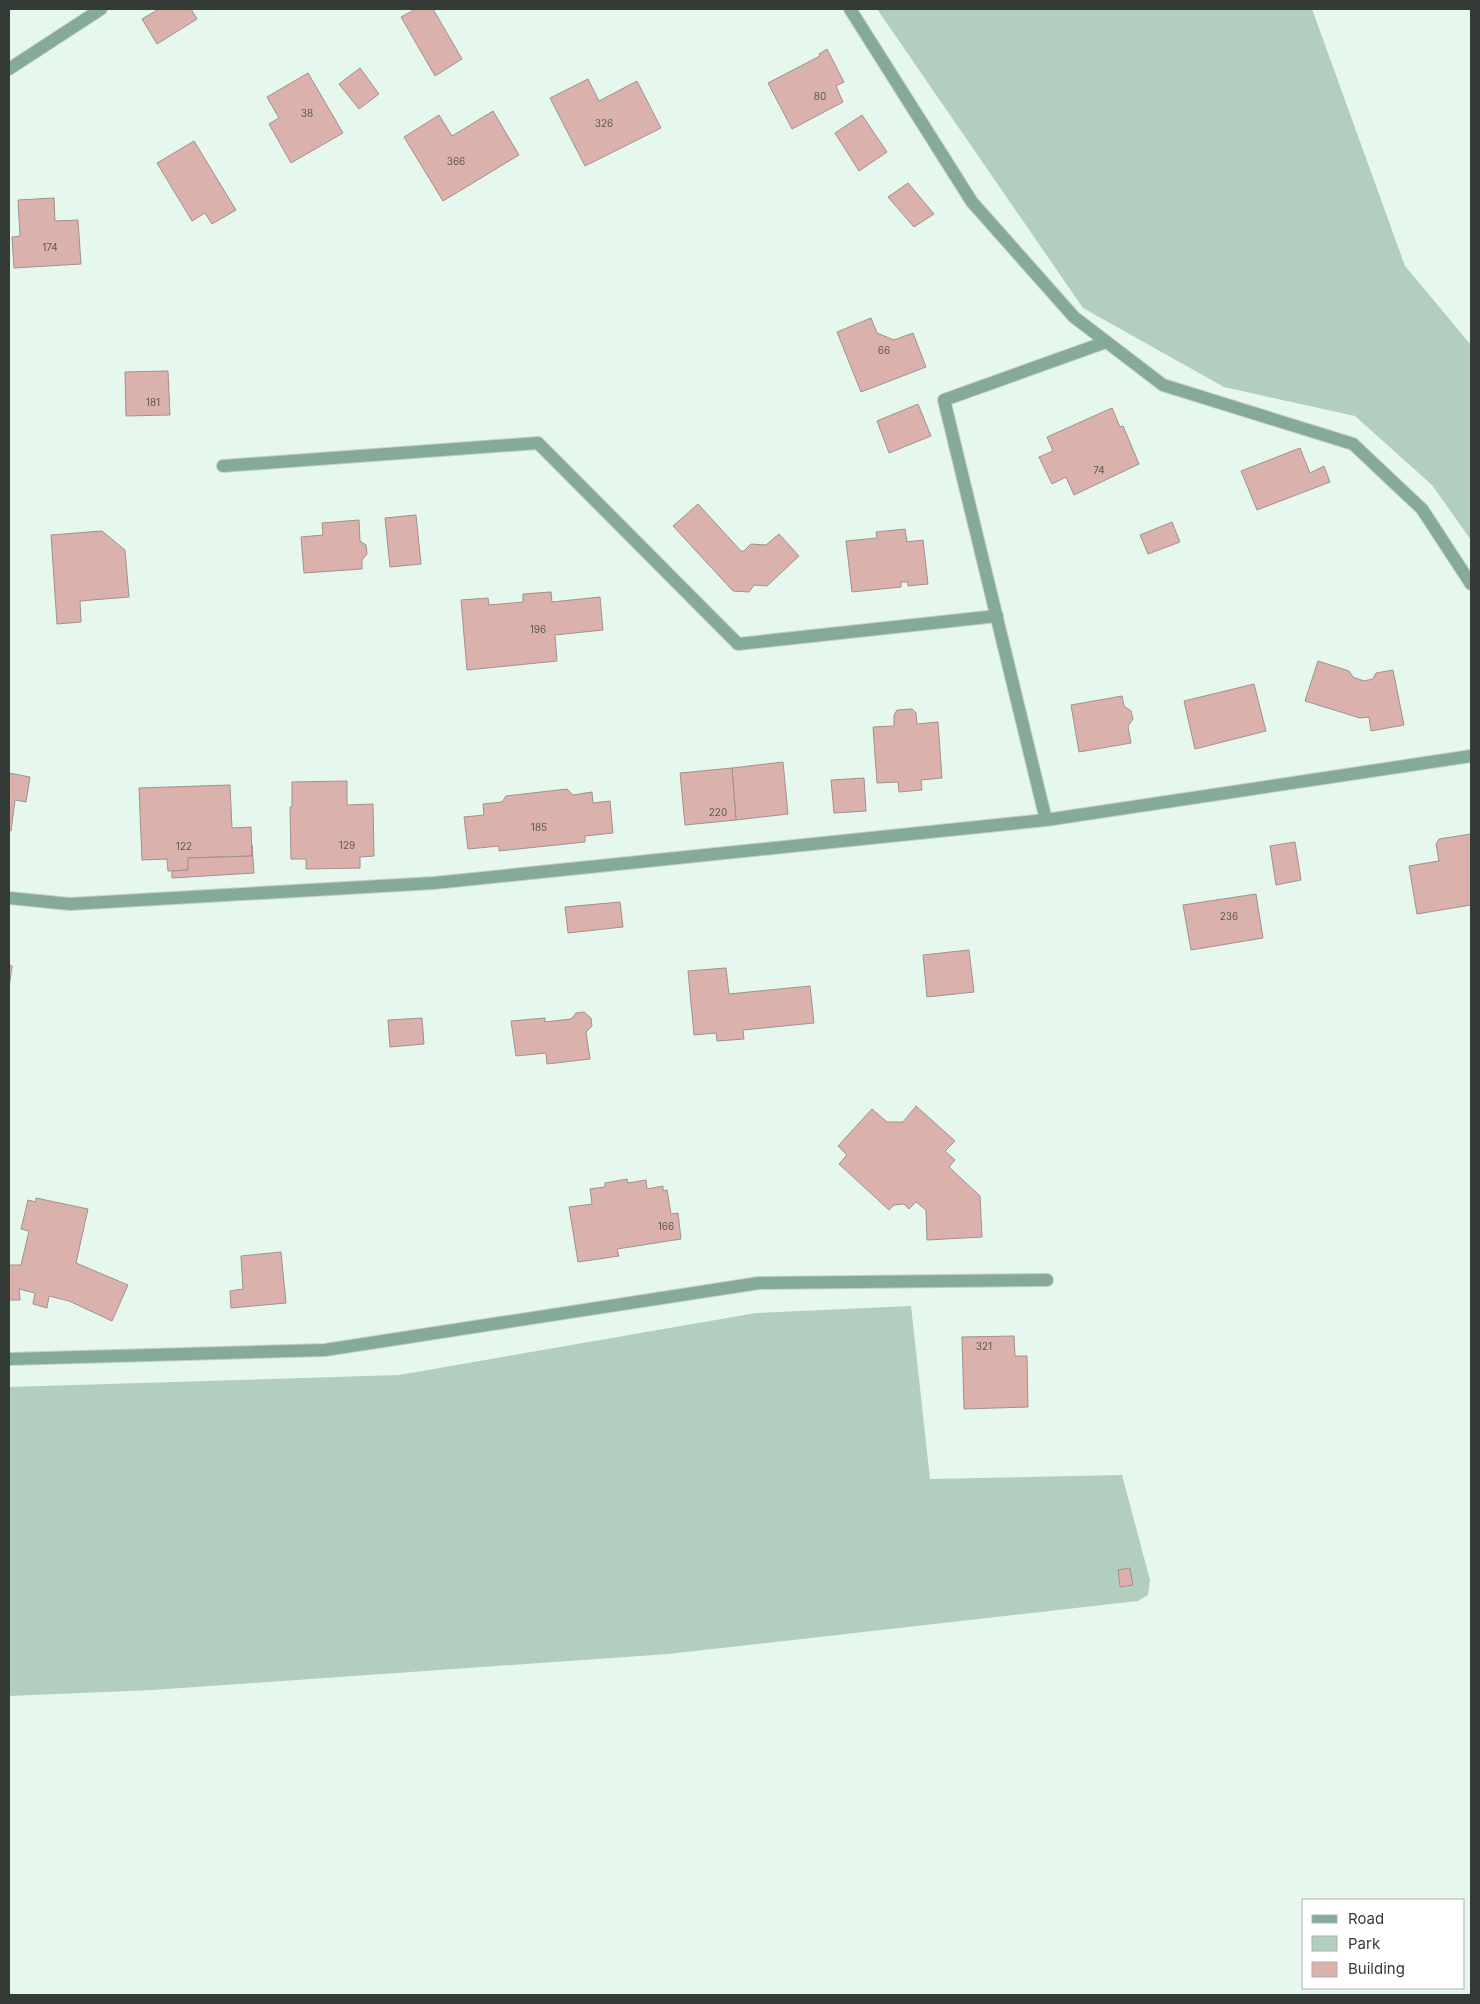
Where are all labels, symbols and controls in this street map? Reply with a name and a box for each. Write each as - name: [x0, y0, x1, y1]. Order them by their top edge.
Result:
- house number: 80: [814, 90, 826, 102]
- house number: 38: [301, 107, 313, 119]
- house number: 326: [595, 117, 613, 129]
- house number: 366: [447, 155, 465, 167]
- house number: 174: [42, 241, 58, 253]
- house number: 66: [878, 344, 890, 356]
- house number: 181: [146, 396, 160, 408]
- house number: 74: [1093, 464, 1105, 476]
- house number: 196: [530, 623, 546, 635]
- house number: 220: [709, 806, 727, 818]
- house number: 185: [531, 821, 547, 833]
- house number: 129: [339, 839, 355, 851]
- house number: 122: [176, 840, 192, 852]
- house number: 236: [1220, 910, 1238, 922]
- house number: 166: [658, 1220, 674, 1232]
- house number: 321: [976, 1340, 992, 1352]
- legend: [1302, 1899, 1465, 1989]
- text: Road: [1348, 1909, 1384, 1928]
- text: Park: [1348, 1934, 1381, 1953]
- text: Building: [1348, 1959, 1405, 1978]

